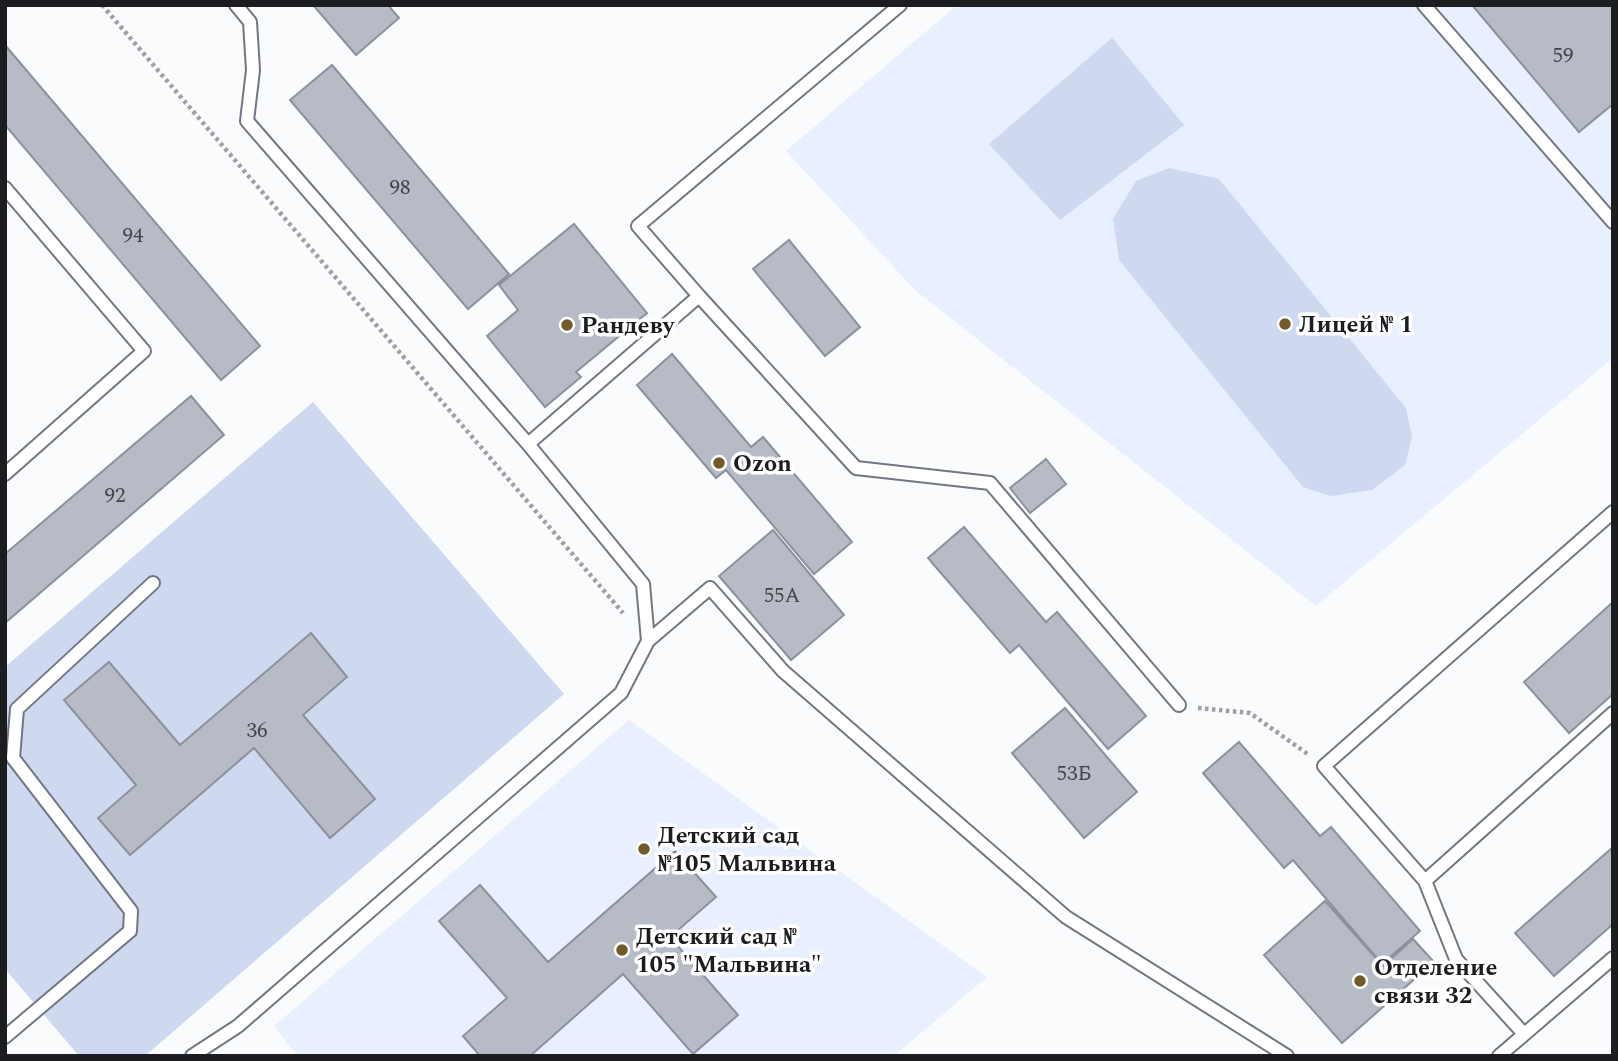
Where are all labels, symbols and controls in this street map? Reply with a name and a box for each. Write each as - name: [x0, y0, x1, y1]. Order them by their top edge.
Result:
- house number: 59: [1553, 40, 1574, 72]
- house number: 98: [390, 172, 411, 204]
- house number: 94: [123, 220, 144, 252]
- place label: Лицей № 1: [1299, 307, 1413, 343]
- place label: Рандеву: [581, 308, 676, 344]
- marker: Лицей № 1: [1277, 316, 1293, 332]
- marker: Рандеву: [559, 317, 575, 333]
- place label: Ozon: [733, 446, 792, 482]
- marker: Ozon: [711, 455, 727, 471]
- house number: 92: [105, 480, 126, 512]
- house number: 55А: [764, 580, 801, 612]
- house number: 36: [247, 715, 268, 747]
- house number: 53Б: [1056, 758, 1092, 790]
- place label: Детский сад №105 Мальвина: [658, 818, 837, 882]
- marker: Детский сад №105 Мальвина: [636, 841, 652, 857]
- place label: Детский сад № 105 "Мальвина": [636, 919, 821, 983]
- marker: Детский сад № 105 "Мальвина": [614, 942, 630, 958]
- place label: Отделение связи 32: [1374, 950, 1497, 1014]
- marker: Отделение связи 32: [1352, 973, 1368, 989]

